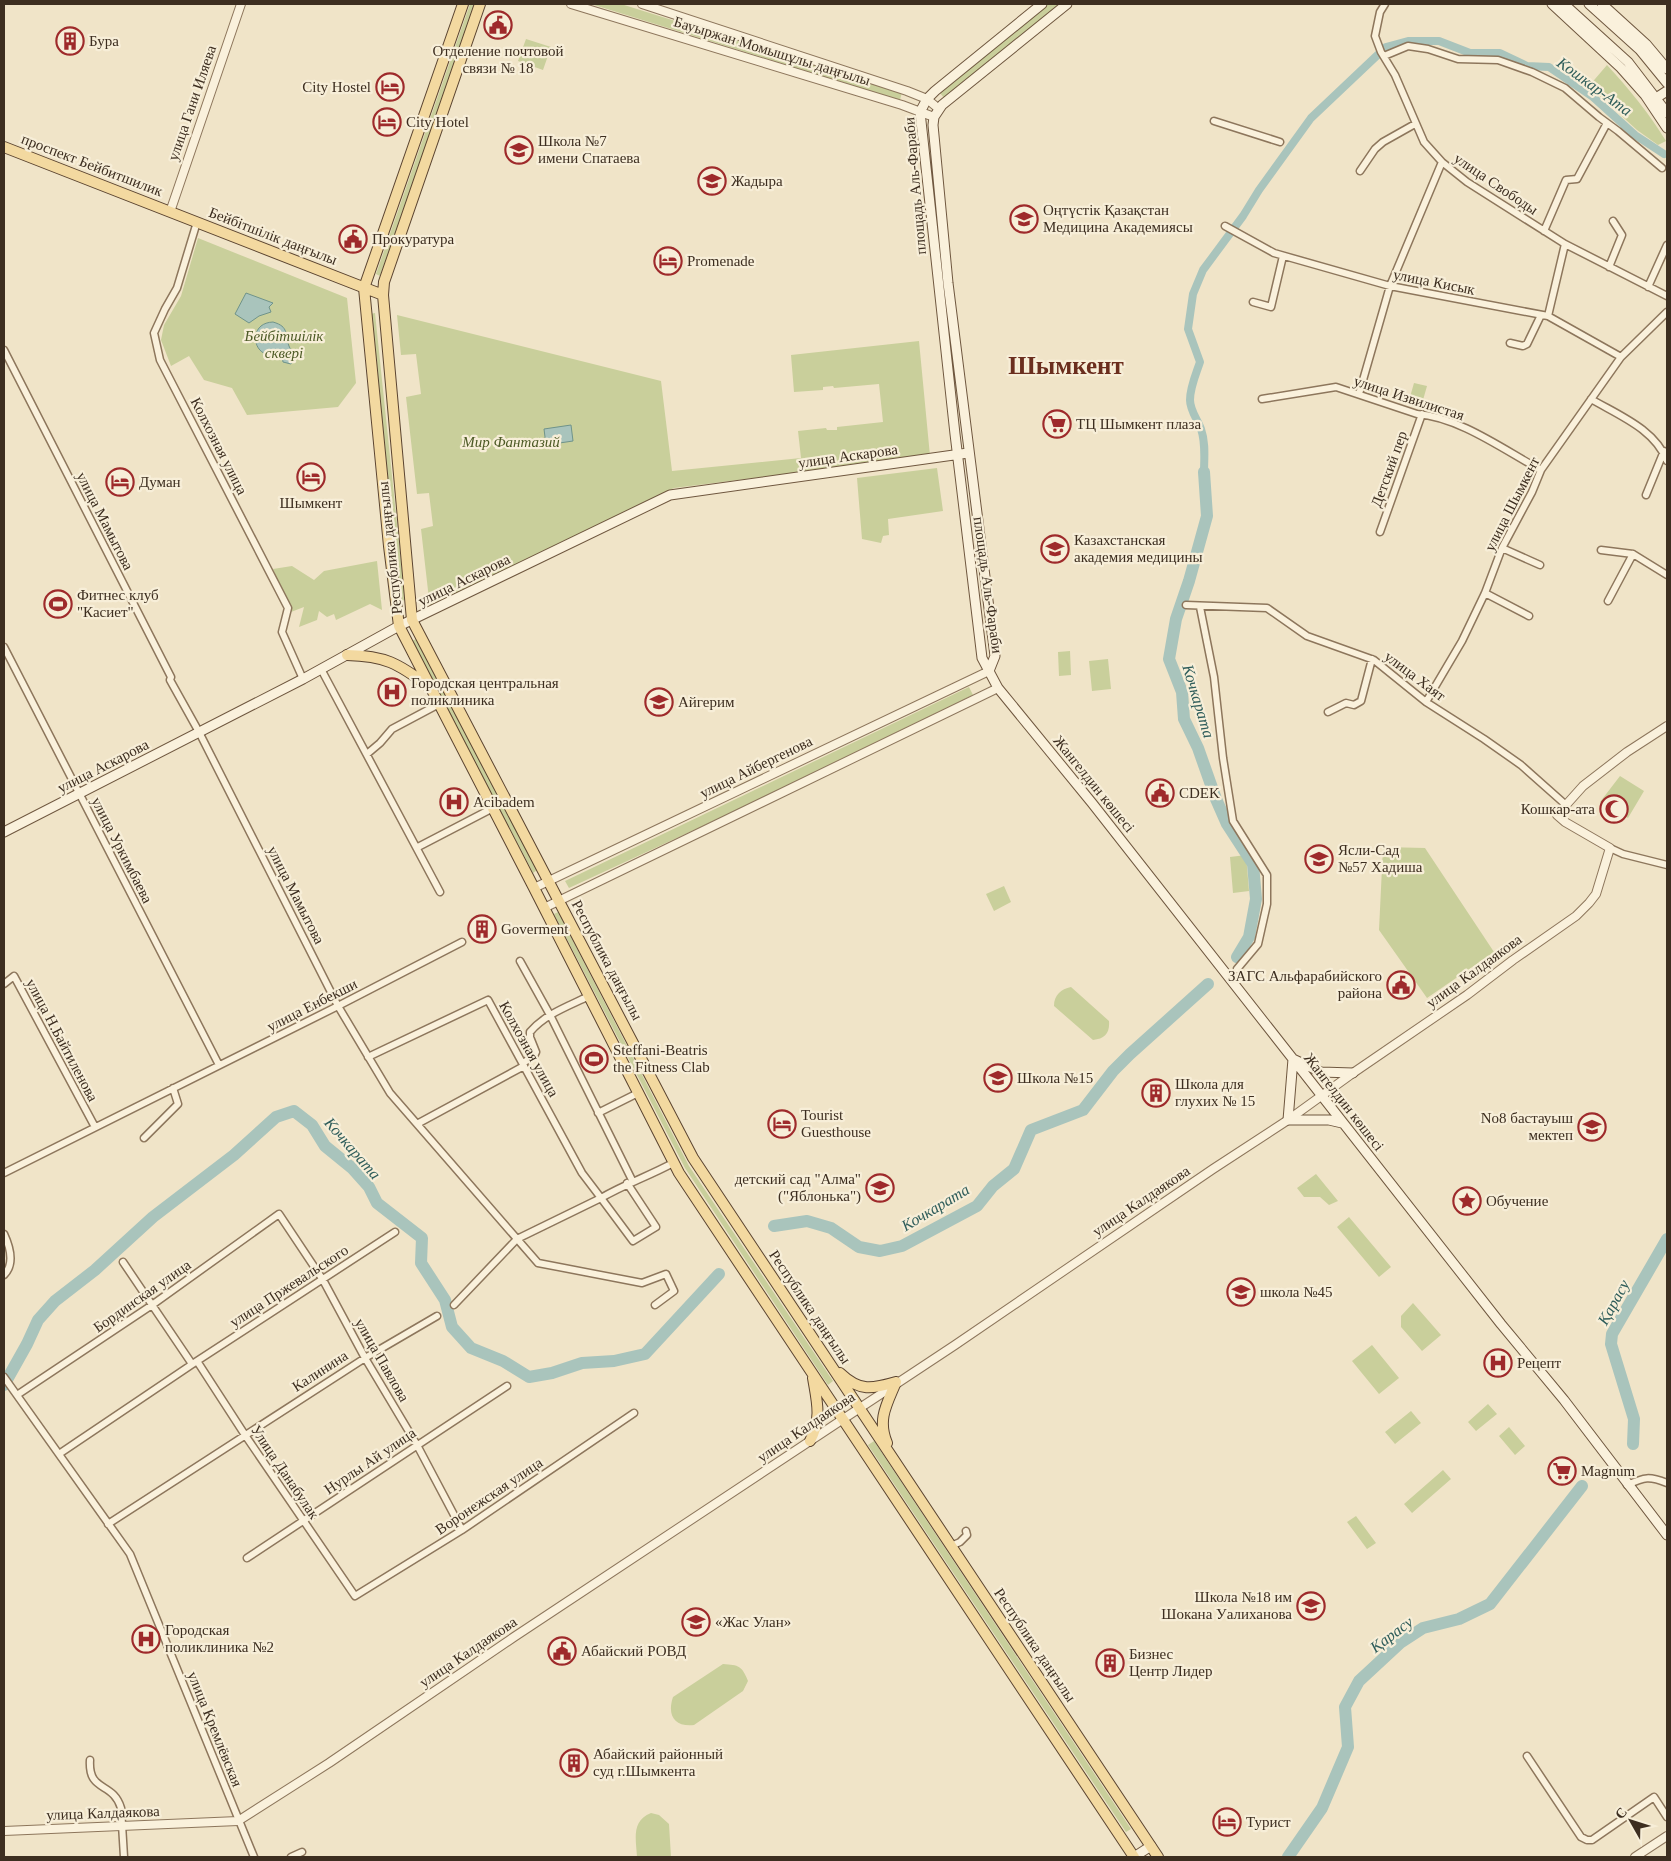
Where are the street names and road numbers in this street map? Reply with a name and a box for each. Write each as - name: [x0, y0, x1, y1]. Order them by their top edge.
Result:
- street label: Бауыржан Момышұлы даңғылы: [672, 13, 872, 89]
- street label: улица Гани Иляева: [165, 43, 219, 163]
- street label: площадь Аль-Фараби: [901, 117, 929, 255]
- street label: проспект Бейбитшилик: [19, 131, 166, 200]
- street label: улица Свободы: [1451, 150, 1541, 218]
- street label: Бейбітшілік даңғылы: [207, 204, 339, 268]
- street label: улица Кисык: [1392, 266, 1477, 298]
- street label: улица Извилистая: [1352, 373, 1466, 423]
- street label: Колхозная улица: [188, 395, 251, 498]
- street label: Детский пер: [1368, 429, 1410, 509]
- street label: улица Аскарова: [797, 441, 899, 471]
- street label: улица Шымкент: [1481, 454, 1543, 554]
- street label: улица Мамытова: [73, 469, 137, 573]
- street label: Республика даңғылы: [375, 481, 405, 615]
- street label: площадь Аль-Фараби: [970, 516, 1006, 654]
- street label: улица Аскарова: [415, 551, 513, 609]
- street label: улица Хаят: [1382, 648, 1449, 704]
- street label: улица Айбергенова: [697, 733, 815, 801]
- street label: Жангелдин көшесі: [1050, 733, 1138, 835]
- street label: улица Аскарова: [55, 736, 152, 796]
- street label: улица Уркимбаева: [88, 794, 156, 906]
- street label: улица Мамытова: [264, 843, 328, 947]
- street label: Республика даңғылы: [569, 897, 645, 1023]
- street label: улица Калдаякова: [1423, 931, 1525, 1011]
- street label: улица Енбекши: [264, 975, 360, 1035]
- street label: улица Н.Байтиленова: [23, 976, 101, 1104]
- street label: Колхозная улица: [496, 998, 562, 1100]
- street label: Жангелдин көшесі: [1301, 1050, 1387, 1154]
- street label: улица Калдаякова: [1089, 1162, 1193, 1239]
- street label: улица Пржевальского: [227, 1242, 351, 1330]
- street label: Республика даңғылы: [766, 1247, 854, 1367]
- street label: Бординская улица: [90, 1256, 194, 1336]
- street label: улица Павлова: [352, 1315, 413, 1405]
- street label: Калинина: [289, 1347, 351, 1395]
- street label: улица Калдаякова: [754, 1388, 858, 1465]
- street label: Улица Данабулак: [248, 1422, 323, 1523]
- street label: Нурлы Ай улица: [321, 1424, 419, 1497]
- street label: Воронежская улица: [433, 1454, 546, 1538]
- street label: Республика даңғылы: [991, 1585, 1079, 1705]
- street label: улица Калдаякова: [416, 1613, 520, 1690]
- street label: улица Кремлёвская: [185, 1669, 245, 1789]
- street label: улица Калдаякова: [46, 1803, 160, 1823]

